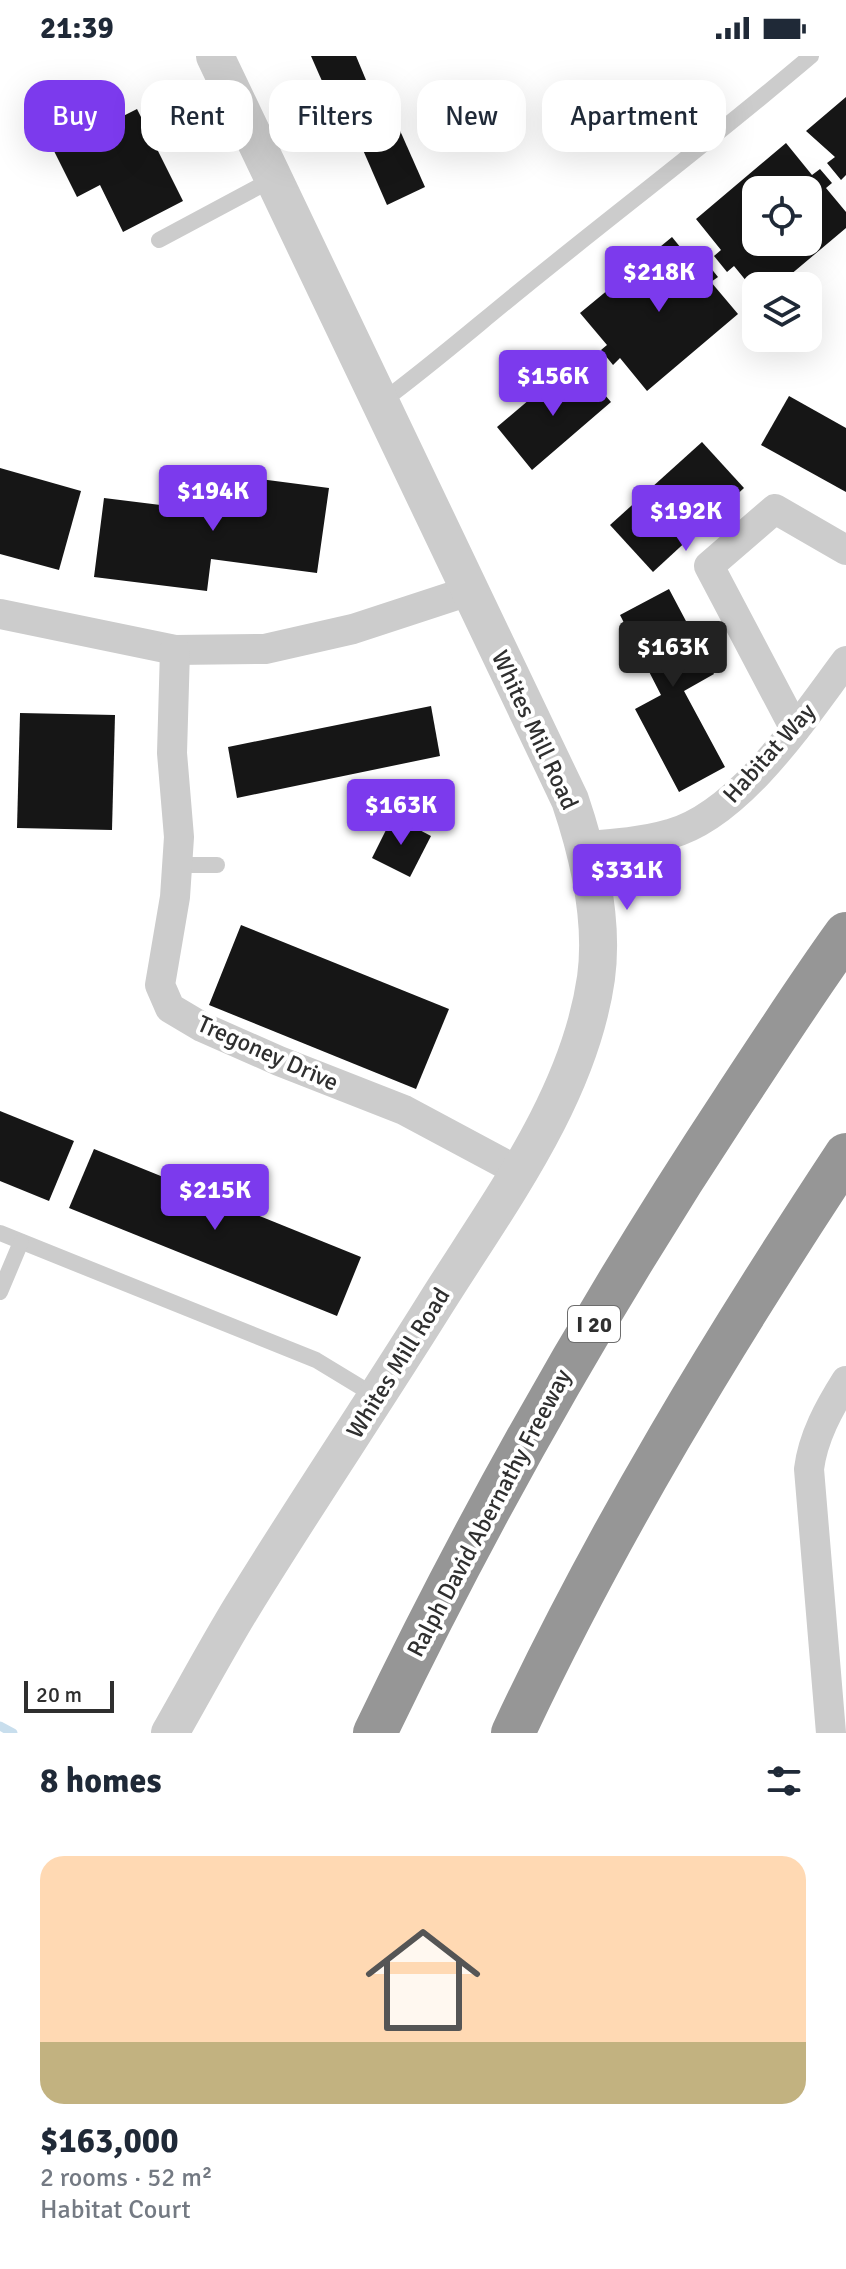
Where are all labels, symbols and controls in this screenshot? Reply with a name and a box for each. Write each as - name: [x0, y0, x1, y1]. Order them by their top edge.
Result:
- text: 21:39: [40, 10, 114, 47]
- chip: Buy: [24, 80, 125, 152]
- chip: Rent: [141, 80, 253, 152]
- chip: Filters: [269, 80, 401, 152]
- chip: New: [417, 80, 526, 152]
- chip: Apartment: [542, 80, 726, 152]
- map controls: [742, 176, 822, 352]
- button: locate: [742, 176, 822, 256]
- pin: $218K: [603, 246, 715, 314]
- text: $218K: [623, 256, 695, 288]
- button: layers: [742, 272, 822, 352]
- pin: $156K: [497, 350, 609, 418]
- text: $156K: [517, 360, 589, 392]
- pin: $194K: [157, 465, 269, 533]
- text: $194K: [177, 475, 249, 507]
- pin: $192K: [630, 485, 742, 553]
- text: $192K: [650, 495, 722, 527]
- pin: $163K: [617, 621, 729, 689]
- text: $163K: [637, 631, 709, 663]
- street label: Whites Mill Road: [485, 646, 585, 814]
- street label: Habitat Way: [716, 697, 822, 809]
- pin: $163K: [345, 779, 457, 847]
- text: $163K: [365, 789, 437, 821]
- pin: $331K: [571, 844, 683, 912]
- text: $331K: [591, 854, 663, 886]
- street label: Tregoney Drive: [193, 1009, 343, 1097]
- pin: $215K: [159, 1164, 271, 1232]
- text: $215K: [179, 1174, 251, 1206]
- street label: Whites Mill Road: [340, 1282, 456, 1444]
- road number: I 20: [568, 1306, 620, 1342]
- street label: Ralph David Abernathy Freeway: [400, 1364, 578, 1662]
- scale bar: [24, 1677, 114, 1713]
- text: 20 m: [36, 1681, 82, 1708]
- icon: filters: [762, 1759, 806, 1803]
- text: 8 homes: [40, 1760, 161, 1802]
- icon: home: [351, 1908, 495, 2052]
- text: $163,000: [40, 2120, 179, 2162]
- text: 2 rooms · 52 m²: [40, 2162, 213, 2194]
- text: Habitat Court: [40, 2194, 191, 2226]

